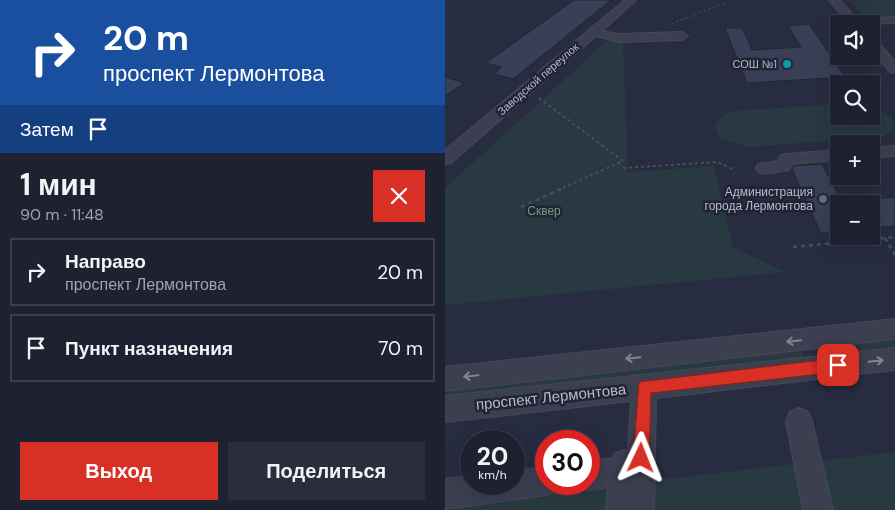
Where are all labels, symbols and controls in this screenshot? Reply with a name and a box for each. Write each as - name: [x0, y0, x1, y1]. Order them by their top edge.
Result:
- text: 20 m: [103, 15, 189, 61]
- map controls: [830, 15, 880, 245]
- button: sound: [830, 15, 880, 65]
- icon: right: [20, 20, 85, 85]
- street label: Заводской переулок: [494, 40, 582, 118]
- place label: СОШ №1: [733, 57, 777, 71]
- marker: СОШ №1: [781, 58, 793, 70]
- text: проспект Лермонтова: [103, 59, 325, 88]
- button: search: [830, 75, 880, 125]
- icon: arrive: [84, 115, 112, 143]
- text: Затем: [20, 117, 74, 142]
- button: +: [830, 135, 880, 185]
- text: 1 мин: [20, 165, 97, 204]
- button: close: [373, 170, 425, 222]
- place label: Администрация города Лермонтова: [705, 184, 813, 214]
- marker: Администрация города Лермонтова: [817, 193, 829, 205]
- button: −: [830, 195, 880, 245]
- park label: Сквер: [527, 203, 561, 219]
- text: 90 m · 11:48: [20, 204, 104, 225]
- text: Направо: [65, 249, 146, 274]
- icon: right: [22, 258, 50, 286]
- text: 20 m: [377, 260, 423, 285]
- text: проспект Лермонтова: [65, 274, 226, 295]
- icon: arrive: [22, 334, 50, 362]
- text: Пункт назначения: [65, 336, 233, 361]
- text: 70 m: [378, 336, 423, 361]
- one-way arrow: [787, 336, 803, 346]
- pin: [817, 344, 859, 386]
- icon: arrive: [824, 351, 852, 379]
- one-way arrow: [625, 353, 641, 363]
- one-way arrow: [868, 356, 884, 366]
- one-way arrow: [464, 371, 480, 381]
- street label: проспект Лермонтова: [475, 379, 628, 415]
- speed limit sign: 30: [535, 430, 600, 495]
- position arrow: [614, 431, 666, 483]
- text: 20: [477, 440, 508, 473]
- button: Выход: [20, 442, 218, 500]
- button: Поделиться: [228, 442, 425, 500]
- text: km/h: [478, 467, 507, 483]

